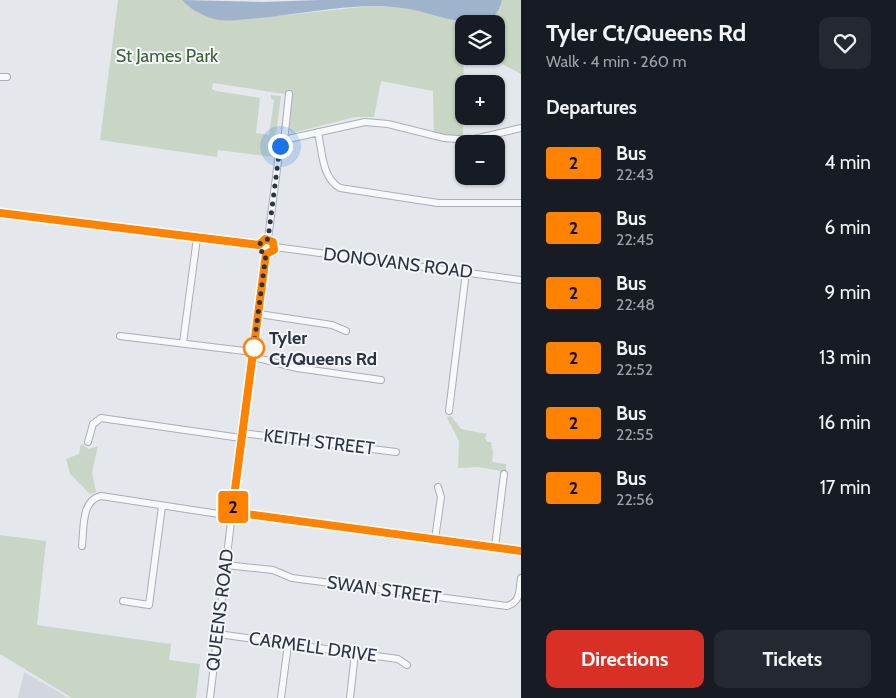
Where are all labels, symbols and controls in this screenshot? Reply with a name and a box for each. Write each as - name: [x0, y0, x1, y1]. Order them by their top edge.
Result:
- map controls: [455, 15, 505, 185]
- button: layers: [455, 15, 505, 65]
- button: heart: [819, 17, 871, 69]
- text: Tyler Ct/Queens Rd: [546, 18, 746, 47]
- park label: St James Park: [116, 45, 219, 67]
- text: Walk · 4 min · 260 m: [546, 52, 687, 71]
- button: +: [455, 75, 505, 125]
- text: Departures: [546, 96, 637, 119]
- your location: [268, 134, 293, 159]
- button: −: [455, 135, 505, 185]
- text: Bus: [616, 142, 646, 165]
- text: 4 min: [824, 151, 871, 174]
- text: 2: [569, 152, 578, 174]
- text: 22:43: [616, 165, 654, 184]
- text: Bus: [616, 207, 646, 230]
- text: 6 min: [825, 216, 871, 239]
- text: 2: [569, 217, 578, 239]
- text: 22:45: [616, 230, 654, 249]
- street label: DONOVANS ROAD: [322, 243, 474, 283]
- text: Bus: [616, 272, 646, 295]
- text: 9 min: [825, 281, 871, 304]
- text: 2: [569, 282, 578, 304]
- text: 22:48: [616, 295, 655, 314]
- place label: Tyler Ct/Queens Rd: [269, 327, 377, 370]
- marker: Tyler Ct/Queens Rd: [243, 337, 265, 359]
- text: Bus: [616, 337, 646, 360]
- text: 13 min: [819, 346, 871, 369]
- text: 2: [569, 347, 578, 369]
- text: 22:52: [616, 360, 653, 379]
- text: Bus: [616, 402, 646, 425]
- text: 16 min: [818, 411, 871, 434]
- text: 2: [569, 412, 578, 434]
- street label: KEITH STREET: [262, 424, 376, 460]
- text: 22:55: [616, 425, 653, 444]
- text: Bus: [616, 467, 646, 490]
- text: 17 min: [820, 476, 871, 499]
- text: 2: [569, 477, 578, 499]
- text: 22:56: [616, 490, 654, 509]
- line badge: 2: [217, 491, 249, 523]
- text: 2: [228, 496, 238, 518]
- street label: QUEENS ROAD: [202, 548, 238, 672]
- street label: SWAN STREET: [325, 571, 443, 609]
- street label: CARMELL DRIVE: [248, 627, 378, 667]
- button: Directions: [546, 630, 704, 688]
- button: Tickets: [714, 630, 871, 688]

